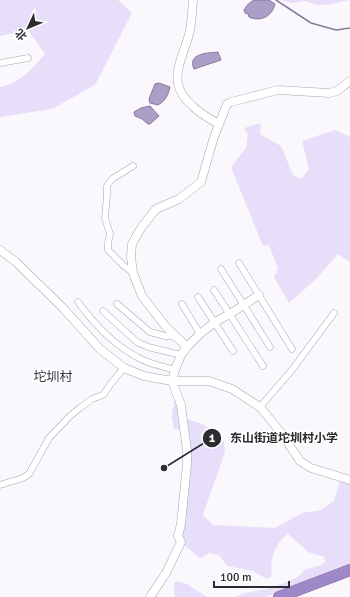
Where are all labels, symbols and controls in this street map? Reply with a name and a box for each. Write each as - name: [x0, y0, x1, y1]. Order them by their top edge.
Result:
- north arrow: [8, 8, 48, 48]
- text: 北: [13, 26, 30, 43]
- district label: 坨圳村: [33, 369, 73, 385]
- callout: 东山街道坨圳村小学: [202, 426, 346, 450]
- text: 1: [209, 431, 216, 446]
- text: 东山街道坨圳村小学: [230, 431, 338, 446]
- scale bar: [214, 563, 289, 589]
- text: 100 m: [220, 570, 252, 585]

